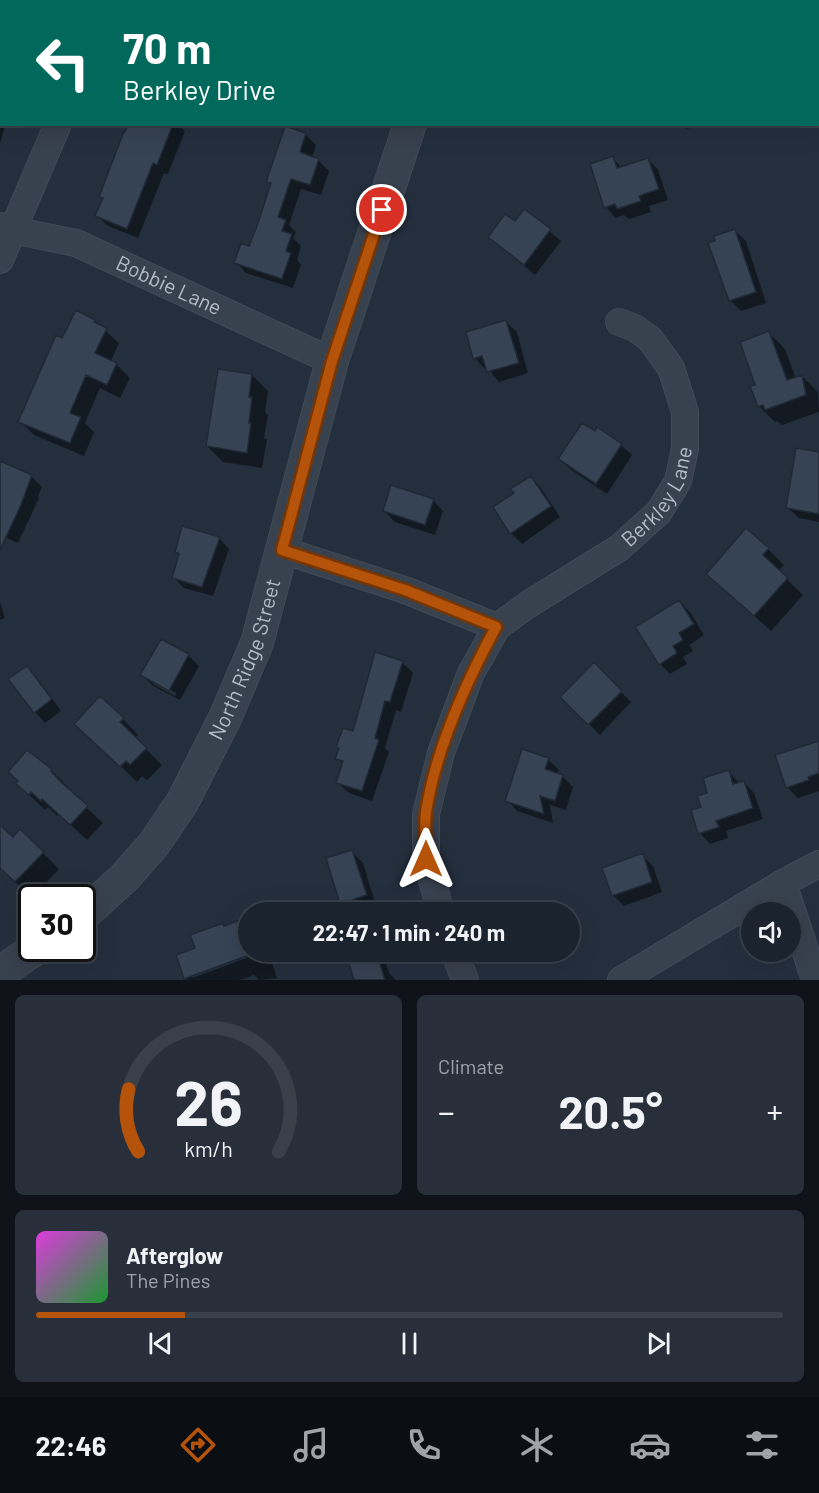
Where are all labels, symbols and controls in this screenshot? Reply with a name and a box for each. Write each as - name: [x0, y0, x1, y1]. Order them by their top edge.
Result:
- text: 70 m: [123, 22, 211, 72]
- icon: left: [24, 24, 102, 102]
- text: Berkley Drive: [123, 73, 276, 105]
- pin: [356, 184, 407, 235]
- icon: arrive: [365, 193, 398, 226]
- street label: Bobbie Lane: [113, 249, 226, 319]
- street label: Berkley Lane: [615, 444, 696, 551]
- street label: North Ridge Street: [202, 576, 285, 744]
- position arrow: [394, 827, 458, 891]
- speed limit sign: 30: [18, 884, 96, 962]
- map controls: [741, 902, 801, 962]
- button: sound: [741, 902, 801, 962]
- text: 22:47 · 1 min · 240 m: [313, 919, 505, 945]
- text: Climate: [438, 1054, 504, 1078]
- text: 26: [174, 1064, 243, 1138]
- text: 20.5°: [558, 1084, 663, 1138]
- text: −: [438, 1091, 455, 1131]
- text: +: [767, 1091, 783, 1131]
- text: km/h: [184, 1136, 233, 1161]
- text: Afterglow: [126, 1242, 223, 1268]
- text: The Pines: [126, 1268, 210, 1292]
- icon: previous: [144, 1327, 177, 1360]
- icon: pause: [393, 1327, 426, 1360]
- icon: next: [642, 1327, 675, 1360]
- icon: directions: [177, 1424, 219, 1466]
- icon: music: [290, 1424, 332, 1466]
- icon: phone: [403, 1424, 445, 1466]
- icon: climate: [516, 1424, 558, 1466]
- icon: car: [629, 1424, 671, 1466]
- icon: filters: [741, 1424, 783, 1466]
- text: 22:46: [35, 1429, 106, 1461]

